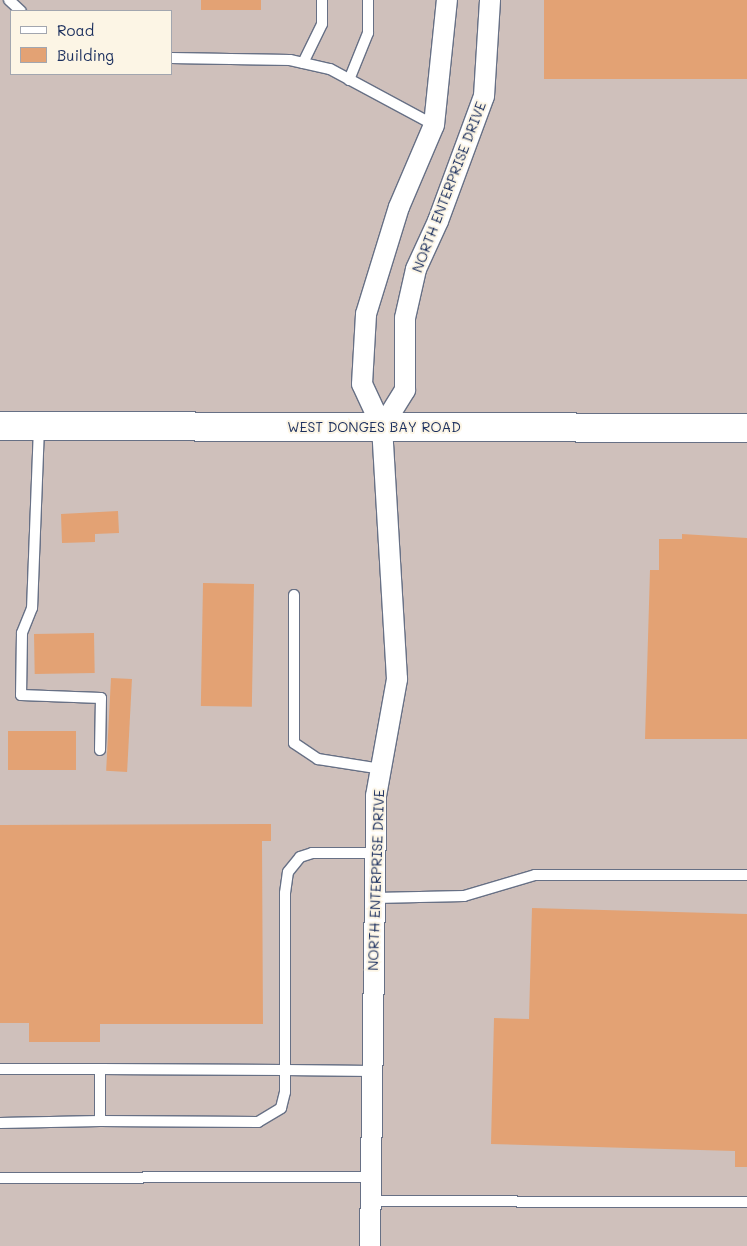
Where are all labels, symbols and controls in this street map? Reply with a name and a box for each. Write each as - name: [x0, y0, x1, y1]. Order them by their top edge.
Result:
- legend: [10, 10, 172, 75]
- text: Road: [57, 20, 94, 40]
- text: Building: [57, 45, 114, 65]
- street label: NORTH ENTERPRISE DRIVE: [409, 99, 489, 275]
- street label: WEST DONGES BAY ROAD: [287, 419, 461, 435]
- street label: NORTH ENTERPRISE DRIVE: [364, 789, 388, 971]

